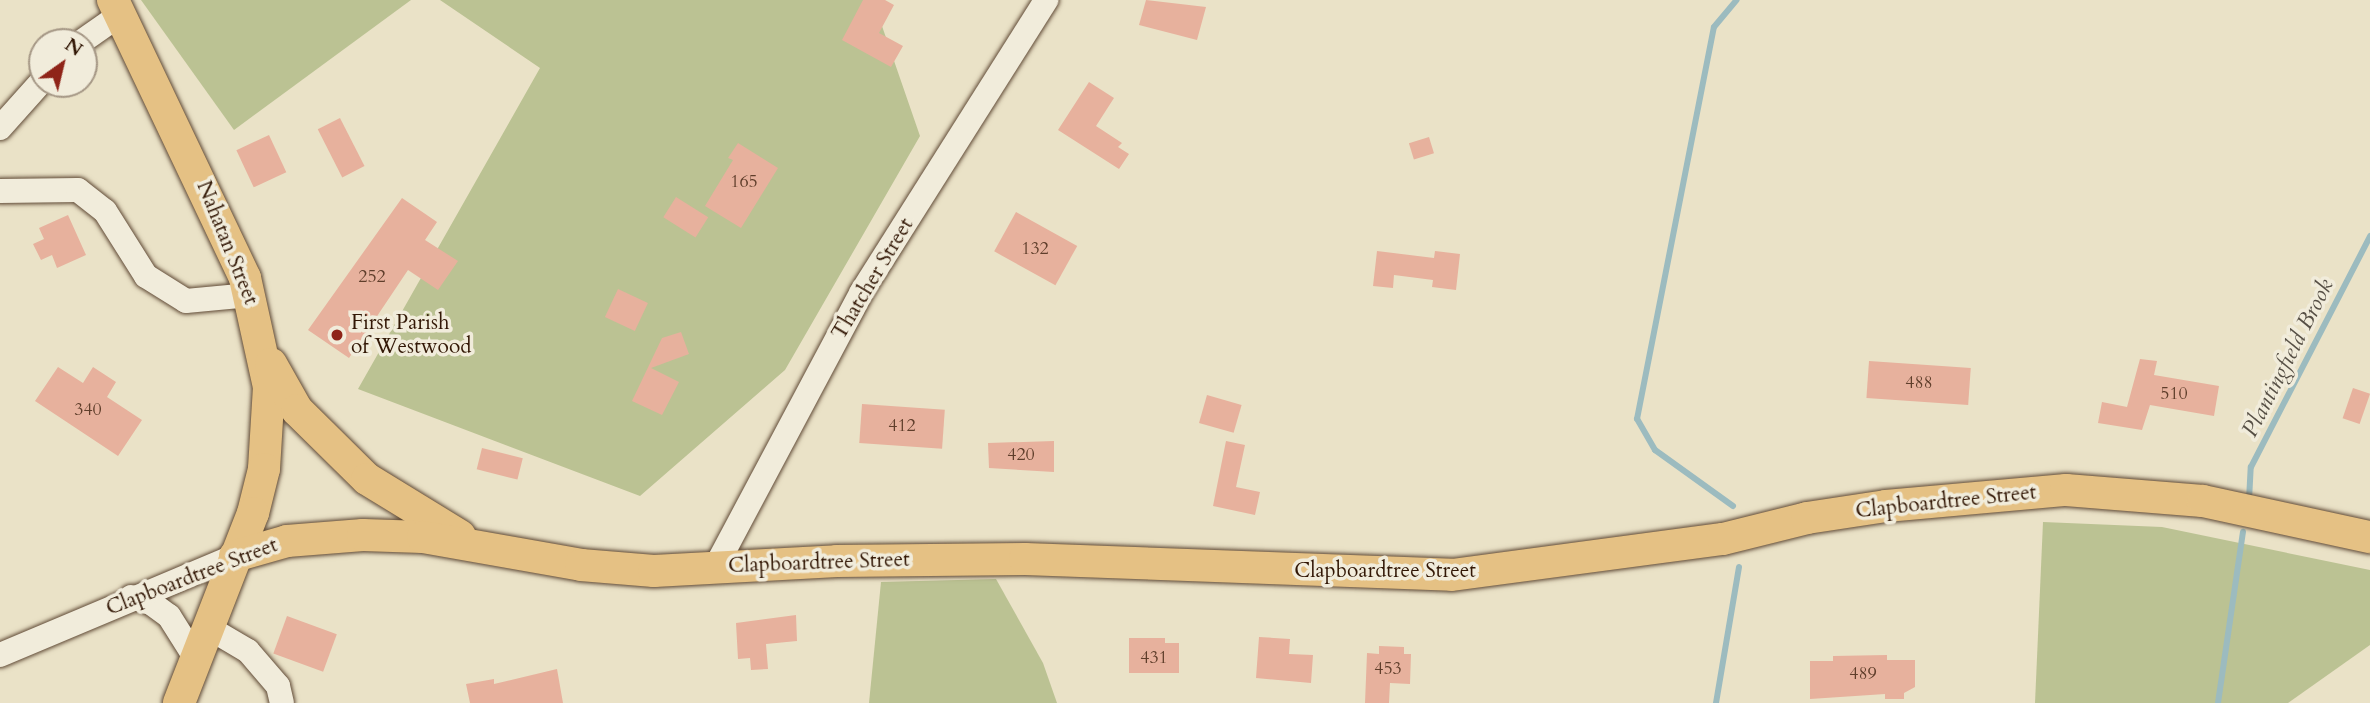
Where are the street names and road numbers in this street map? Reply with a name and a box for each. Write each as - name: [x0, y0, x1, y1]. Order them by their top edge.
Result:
- street label: Nahatan Street: [191, 177, 263, 309]
- street label: Thatcher Street: [827, 214, 919, 344]
- street label: Clapboardtree Street: [1854, 480, 2038, 524]
- street label: Clapboardtree Street: [103, 533, 281, 621]
- street label: Clapboardtree Street: [728, 547, 910, 579]
- street label: Clapboardtree Street: [1294, 558, 1476, 584]

